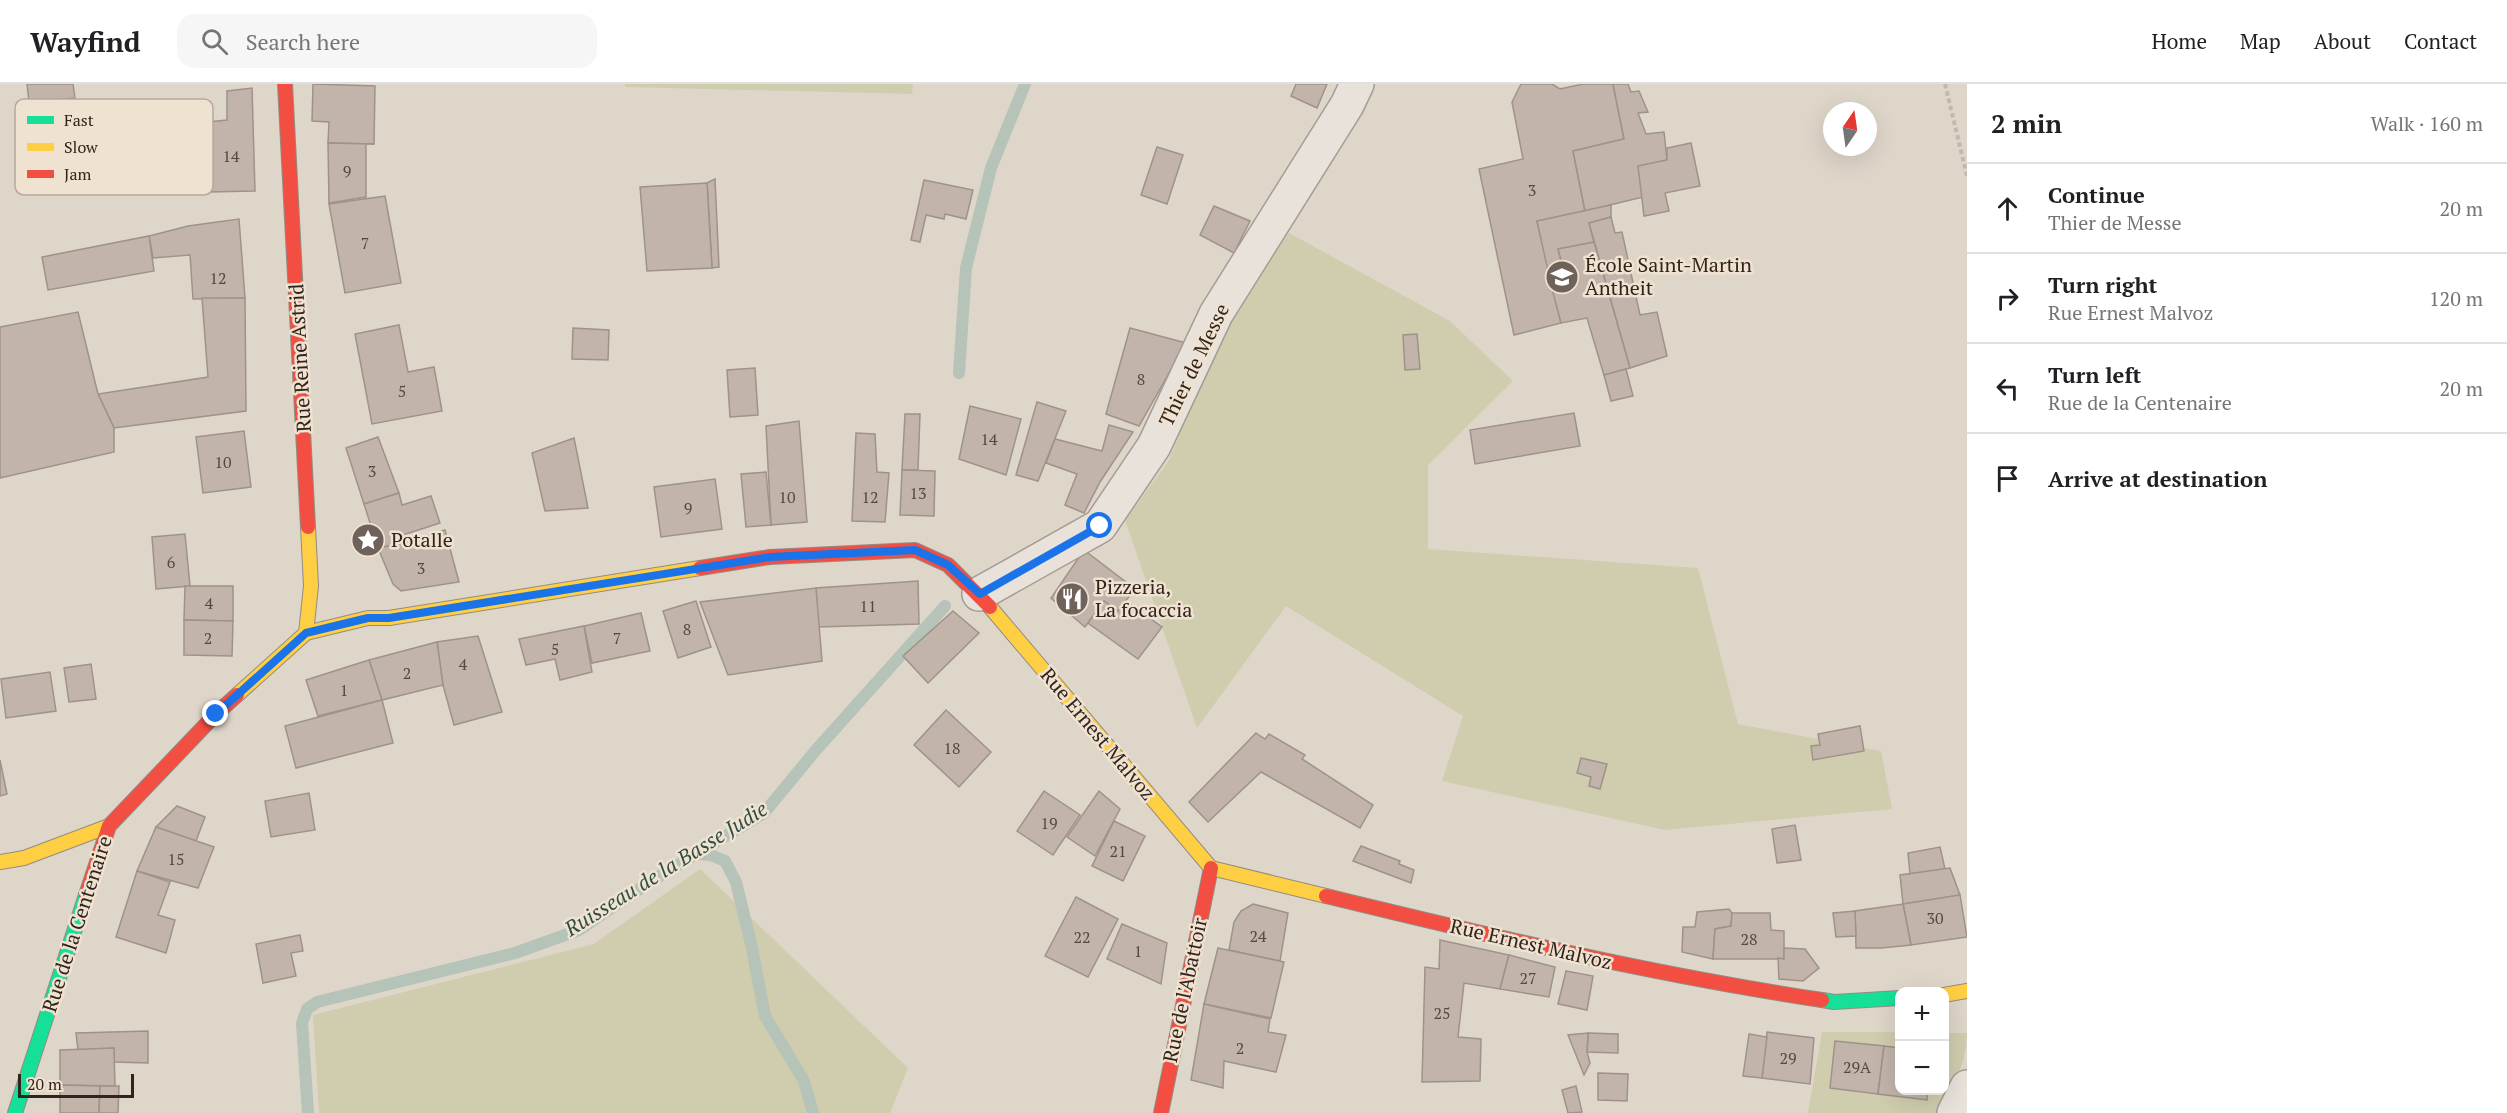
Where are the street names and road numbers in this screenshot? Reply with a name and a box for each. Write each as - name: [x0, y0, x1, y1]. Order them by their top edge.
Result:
- street label: Rue Reine Astrid: [282, 283, 317, 433]
- street label: Thier de Messe: [1152, 299, 1235, 431]
- street label: Rue Ernest Malvoz: [1035, 662, 1162, 806]
- street label: Rue de la Centenaire: [35, 832, 118, 1015]
- street label: Rue Ernest Malvoz: [1448, 912, 1615, 975]
- street label: Rue de l'Abattoir: [1156, 915, 1213, 1065]

